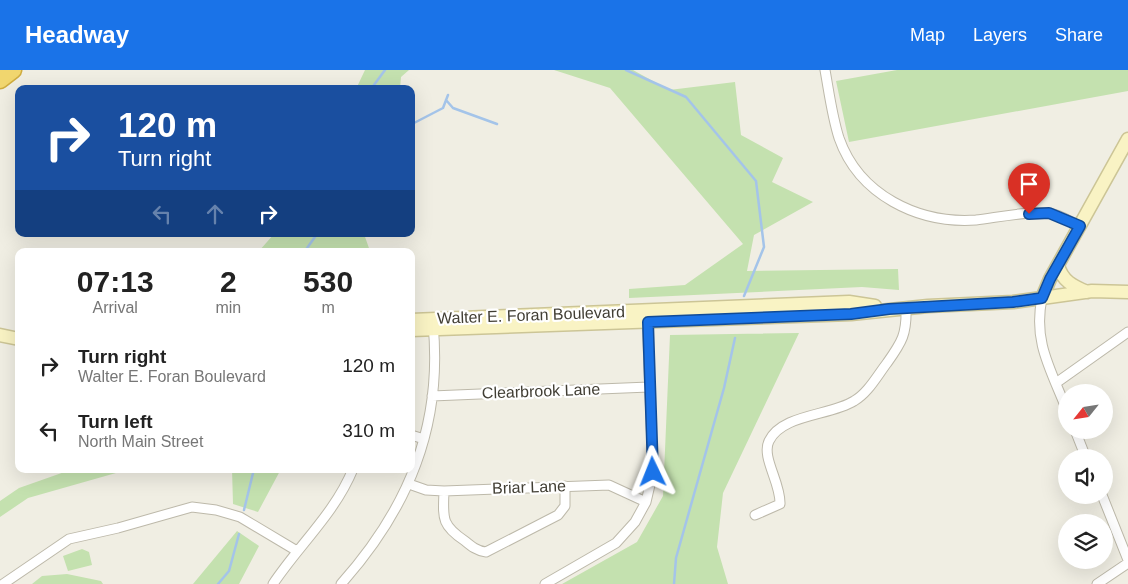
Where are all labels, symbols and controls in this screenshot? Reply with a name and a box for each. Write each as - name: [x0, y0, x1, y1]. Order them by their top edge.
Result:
- text: Headway: [25, 21, 129, 48]
- text: Map: [910, 25, 945, 45]
- text: Layers: [973, 25, 1027, 45]
- text: Share: [1055, 25, 1103, 45]
- icon: right: [35, 105, 100, 170]
- text: 120 m: [118, 105, 217, 144]
- text: Turn right: [118, 146, 211, 171]
- pin: [1008, 163, 1050, 214]
- icon: arrive: [1015, 170, 1043, 198]
- icon: left: [148, 200, 176, 228]
- icon: ahead: [201, 200, 229, 228]
- icon: right: [254, 200, 282, 228]
- text: 07:13: [77, 265, 154, 298]
- text: 2: [220, 265, 237, 298]
- text: 530: [303, 265, 353, 298]
- text: Arrival: [93, 299, 138, 316]
- text: min: [215, 299, 241, 316]
- text: m: [321, 299, 335, 316]
- street label: Walter E. Foran Boulevard: [437, 303, 625, 327]
- text: Turn right: [78, 346, 166, 367]
- icon: right: [35, 352, 63, 380]
- text: 120 m: [342, 355, 395, 376]
- text: Walter E. Foran Boulevard: [78, 368, 266, 385]
- street label: Clearbrook Lane: [482, 380, 601, 402]
- north arrow: [1058, 384, 1112, 439]
- map controls: [1058, 384, 1113, 569]
- text: Turn left: [78, 411, 153, 432]
- icon: left: [35, 417, 63, 445]
- text: 310 m: [342, 420, 395, 441]
- text: North Main Street: [78, 433, 203, 450]
- position arrow: [626, 445, 678, 497]
- button: sound: [1058, 449, 1113, 504]
- street label: Briar Lane: [492, 477, 566, 497]
- button: layers: [1058, 514, 1113, 569]

